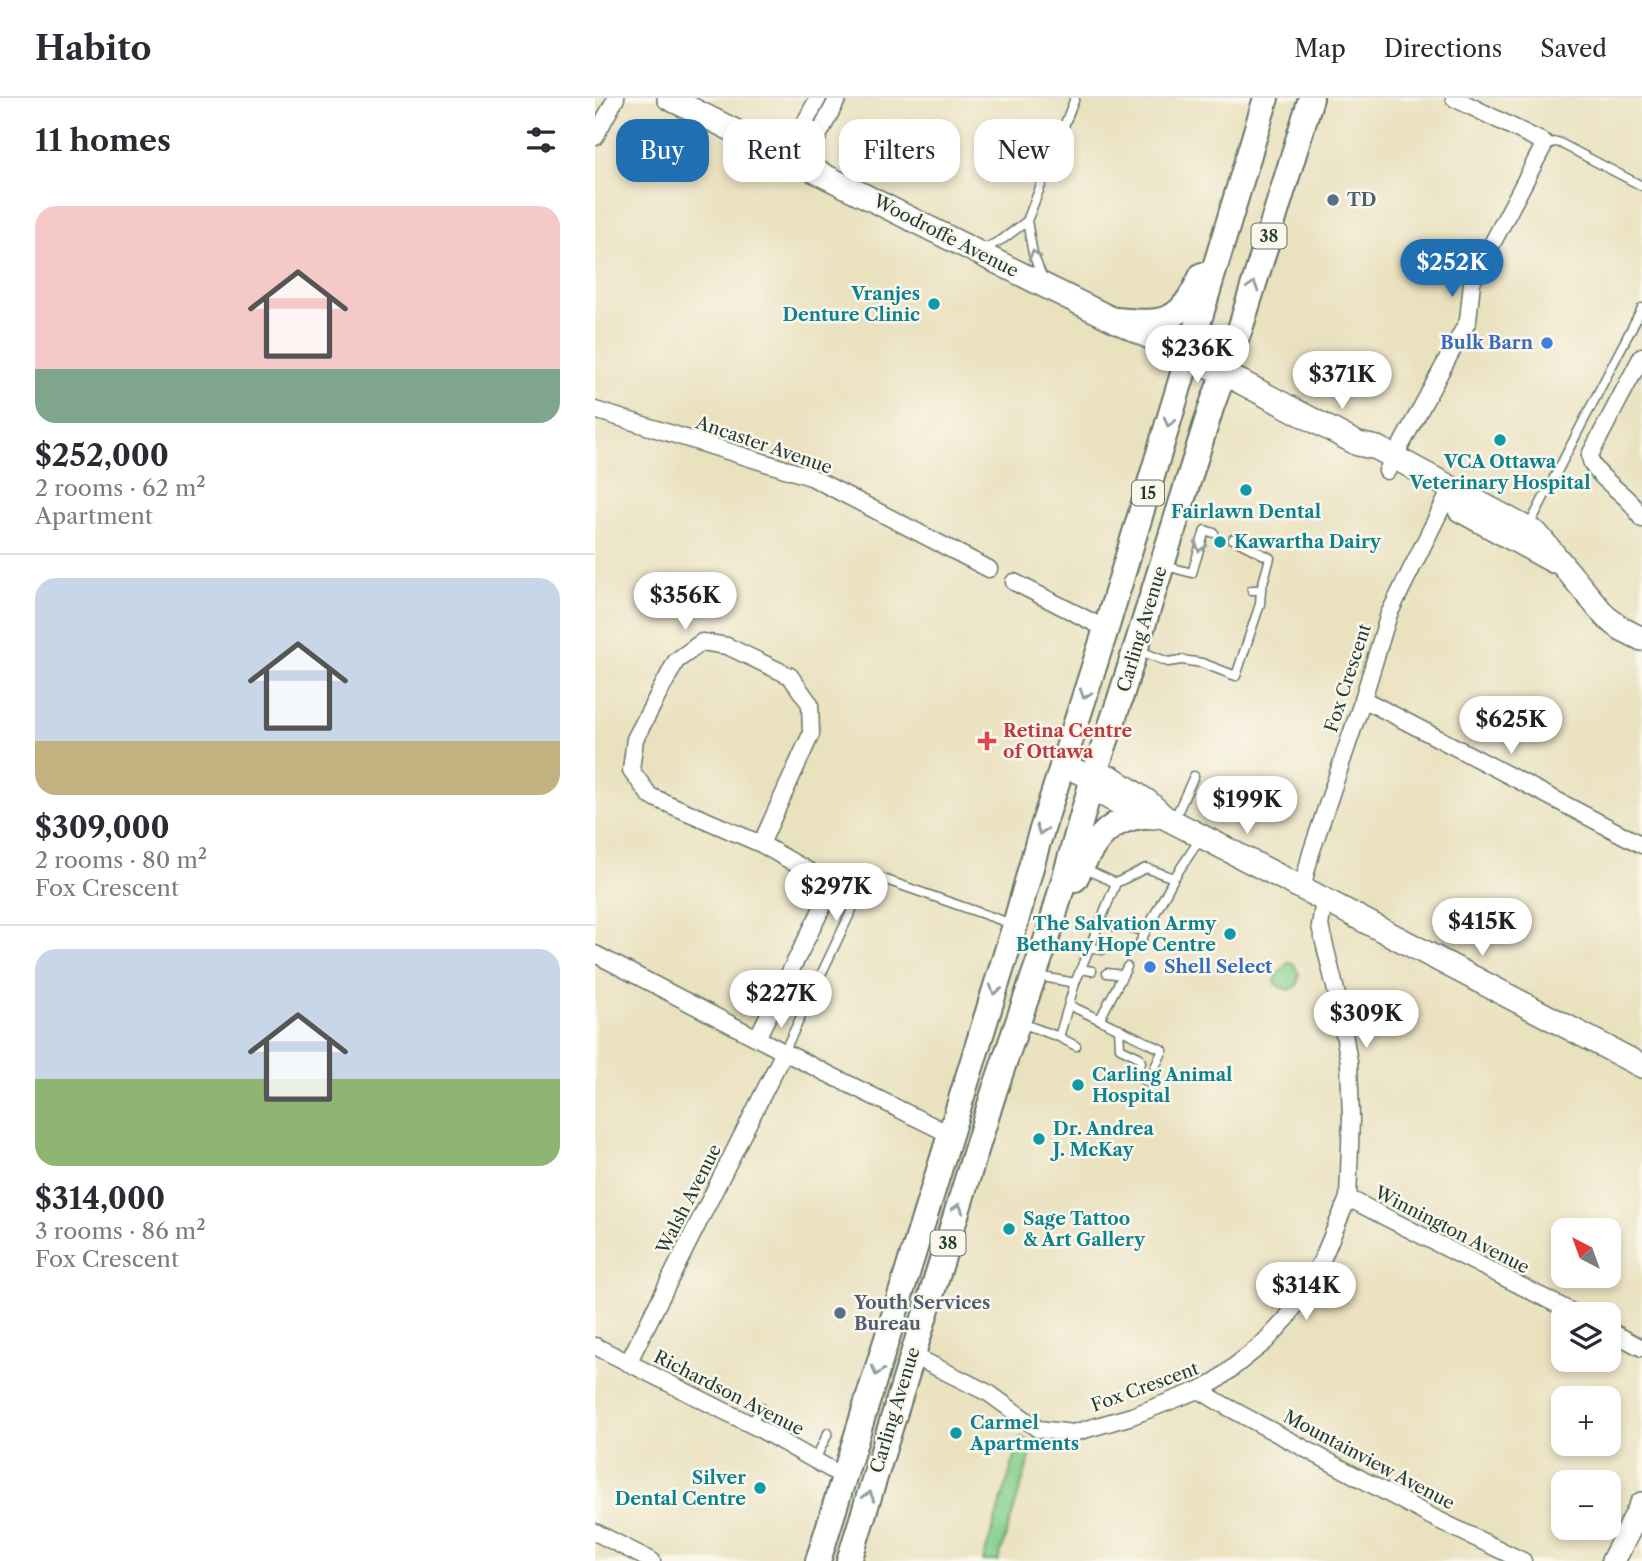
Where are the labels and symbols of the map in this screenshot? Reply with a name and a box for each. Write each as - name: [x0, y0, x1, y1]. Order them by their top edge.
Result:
- street label: Woodroffe Avenue: [869, 189, 1022, 282]
- place label: TD: [1347, 189, 1377, 211]
- marker: TD: [1325, 192, 1341, 208]
- road number: 38: [1251, 224, 1287, 248]
- pin: $252K: [1403, 240, 1501, 299]
- one-way arrow: [1028, 249, 1043, 261]
- one-way arrow: [1245, 280, 1260, 292]
- place label: Vranjes Denture Clinic: [782, 283, 920, 326]
- marker: Vranjes Denture Clinic: [926, 296, 942, 312]
- pin: $236K: [1148, 326, 1246, 385]
- place label: Bulk Barn: [1440, 332, 1534, 354]
- marker: Bulk Barn: [1539, 335, 1555, 351]
- pin: $371K: [1293, 352, 1391, 411]
- street label: Ancaster Avenue: [692, 411, 835, 479]
- one-way arrow: [1163, 416, 1178, 428]
- marker: VCA Ottawa Veterinary Hospital: [1492, 432, 1508, 448]
- place label: VCA Ottawa Veterinary Hospital: [1408, 451, 1591, 494]
- road number: 15: [1132, 480, 1164, 506]
- marker: Fairlawn Dental: [1238, 482, 1254, 498]
- place label: Fairlawn Dental: [1171, 501, 1321, 523]
- place label: Kawartha Dairy: [1234, 531, 1382, 553]
- marker: Kawartha Dairy: [1212, 534, 1228, 550]
- one-way arrow: [1193, 540, 1208, 552]
- street label: Carling Avenue: [1112, 563, 1172, 695]
- pin: $356K: [636, 573, 734, 632]
- street label: Fox Crescent: [1320, 620, 1376, 735]
- one-way arrow: [1079, 688, 1094, 700]
- pin: $625K: [1462, 696, 1560, 756]
- place label: Retina Centre of Ottawa: [1003, 720, 1133, 763]
- marker: Retina Centre of Ottawa: [977, 731, 997, 751]
- pin: $199K: [1198, 776, 1296, 836]
- one-way arrow: [1035, 824, 1050, 836]
- pin: $297K: [787, 864, 885, 923]
- pin: $415K: [1433, 898, 1531, 958]
- place label: The Salvation Army Bethany Hope Centre: [1016, 913, 1217, 956]
- marker: The Salvation Army Bethany Hope Centre: [1222, 926, 1238, 942]
- place label: Shell Select: [1164, 956, 1273, 978]
- marker: Shell Select: [1142, 959, 1158, 975]
- pin: $227K: [732, 970, 830, 1030]
- one-way arrow: [989, 984, 1004, 996]
- pin: $309K: [1317, 990, 1415, 1050]
- place label: Carling Animal Hospital: [1092, 1064, 1232, 1107]
- marker: Carling Animal Hospital: [1070, 1077, 1086, 1093]
- place label: Dr. Andrea J. McKay: [1050, 1118, 1155, 1161]
- marker: Dr. Andrea J. McKay: [1031, 1131, 1047, 1147]
- street label: Walsh Avenue: [651, 1140, 726, 1258]
- street label: Winnington Avenue: [1370, 1181, 1533, 1279]
- one-way arrow: [950, 1203, 965, 1215]
- place label: Sage Tattoo & Art Gallery: [1023, 1208, 1146, 1251]
- north arrow: [1551, 1218, 1621, 1288]
- marker: Sage Tattoo & Art Gallery: [1001, 1221, 1017, 1237]
- road number: 38: [931, 1231, 965, 1256]
- pin: $314K: [1257, 1262, 1355, 1322]
- place label: Youth Services Bureau: [853, 1292, 990, 1335]
- marker: Youth Services Bureau: [832, 1305, 848, 1321]
- street label: Carling Avenue: [865, 1344, 925, 1476]
- street label: Richardson Avenue: [650, 1346, 808, 1440]
- street label: Fox Crescent: [1088, 1357, 1202, 1417]
- one-way arrow: [871, 1365, 886, 1377]
- street label: Mountainview Avenue: [1280, 1406, 1458, 1514]
- place label: Carmel Apartments: [969, 1412, 1079, 1455]
- marker: Carmel Apartments: [948, 1425, 964, 1441]
- place label: Silver Dental Centre: [615, 1467, 746, 1510]
- marker: Silver Dental Centre: [752, 1480, 768, 1496]
- one-way arrow: [860, 1490, 875, 1502]

